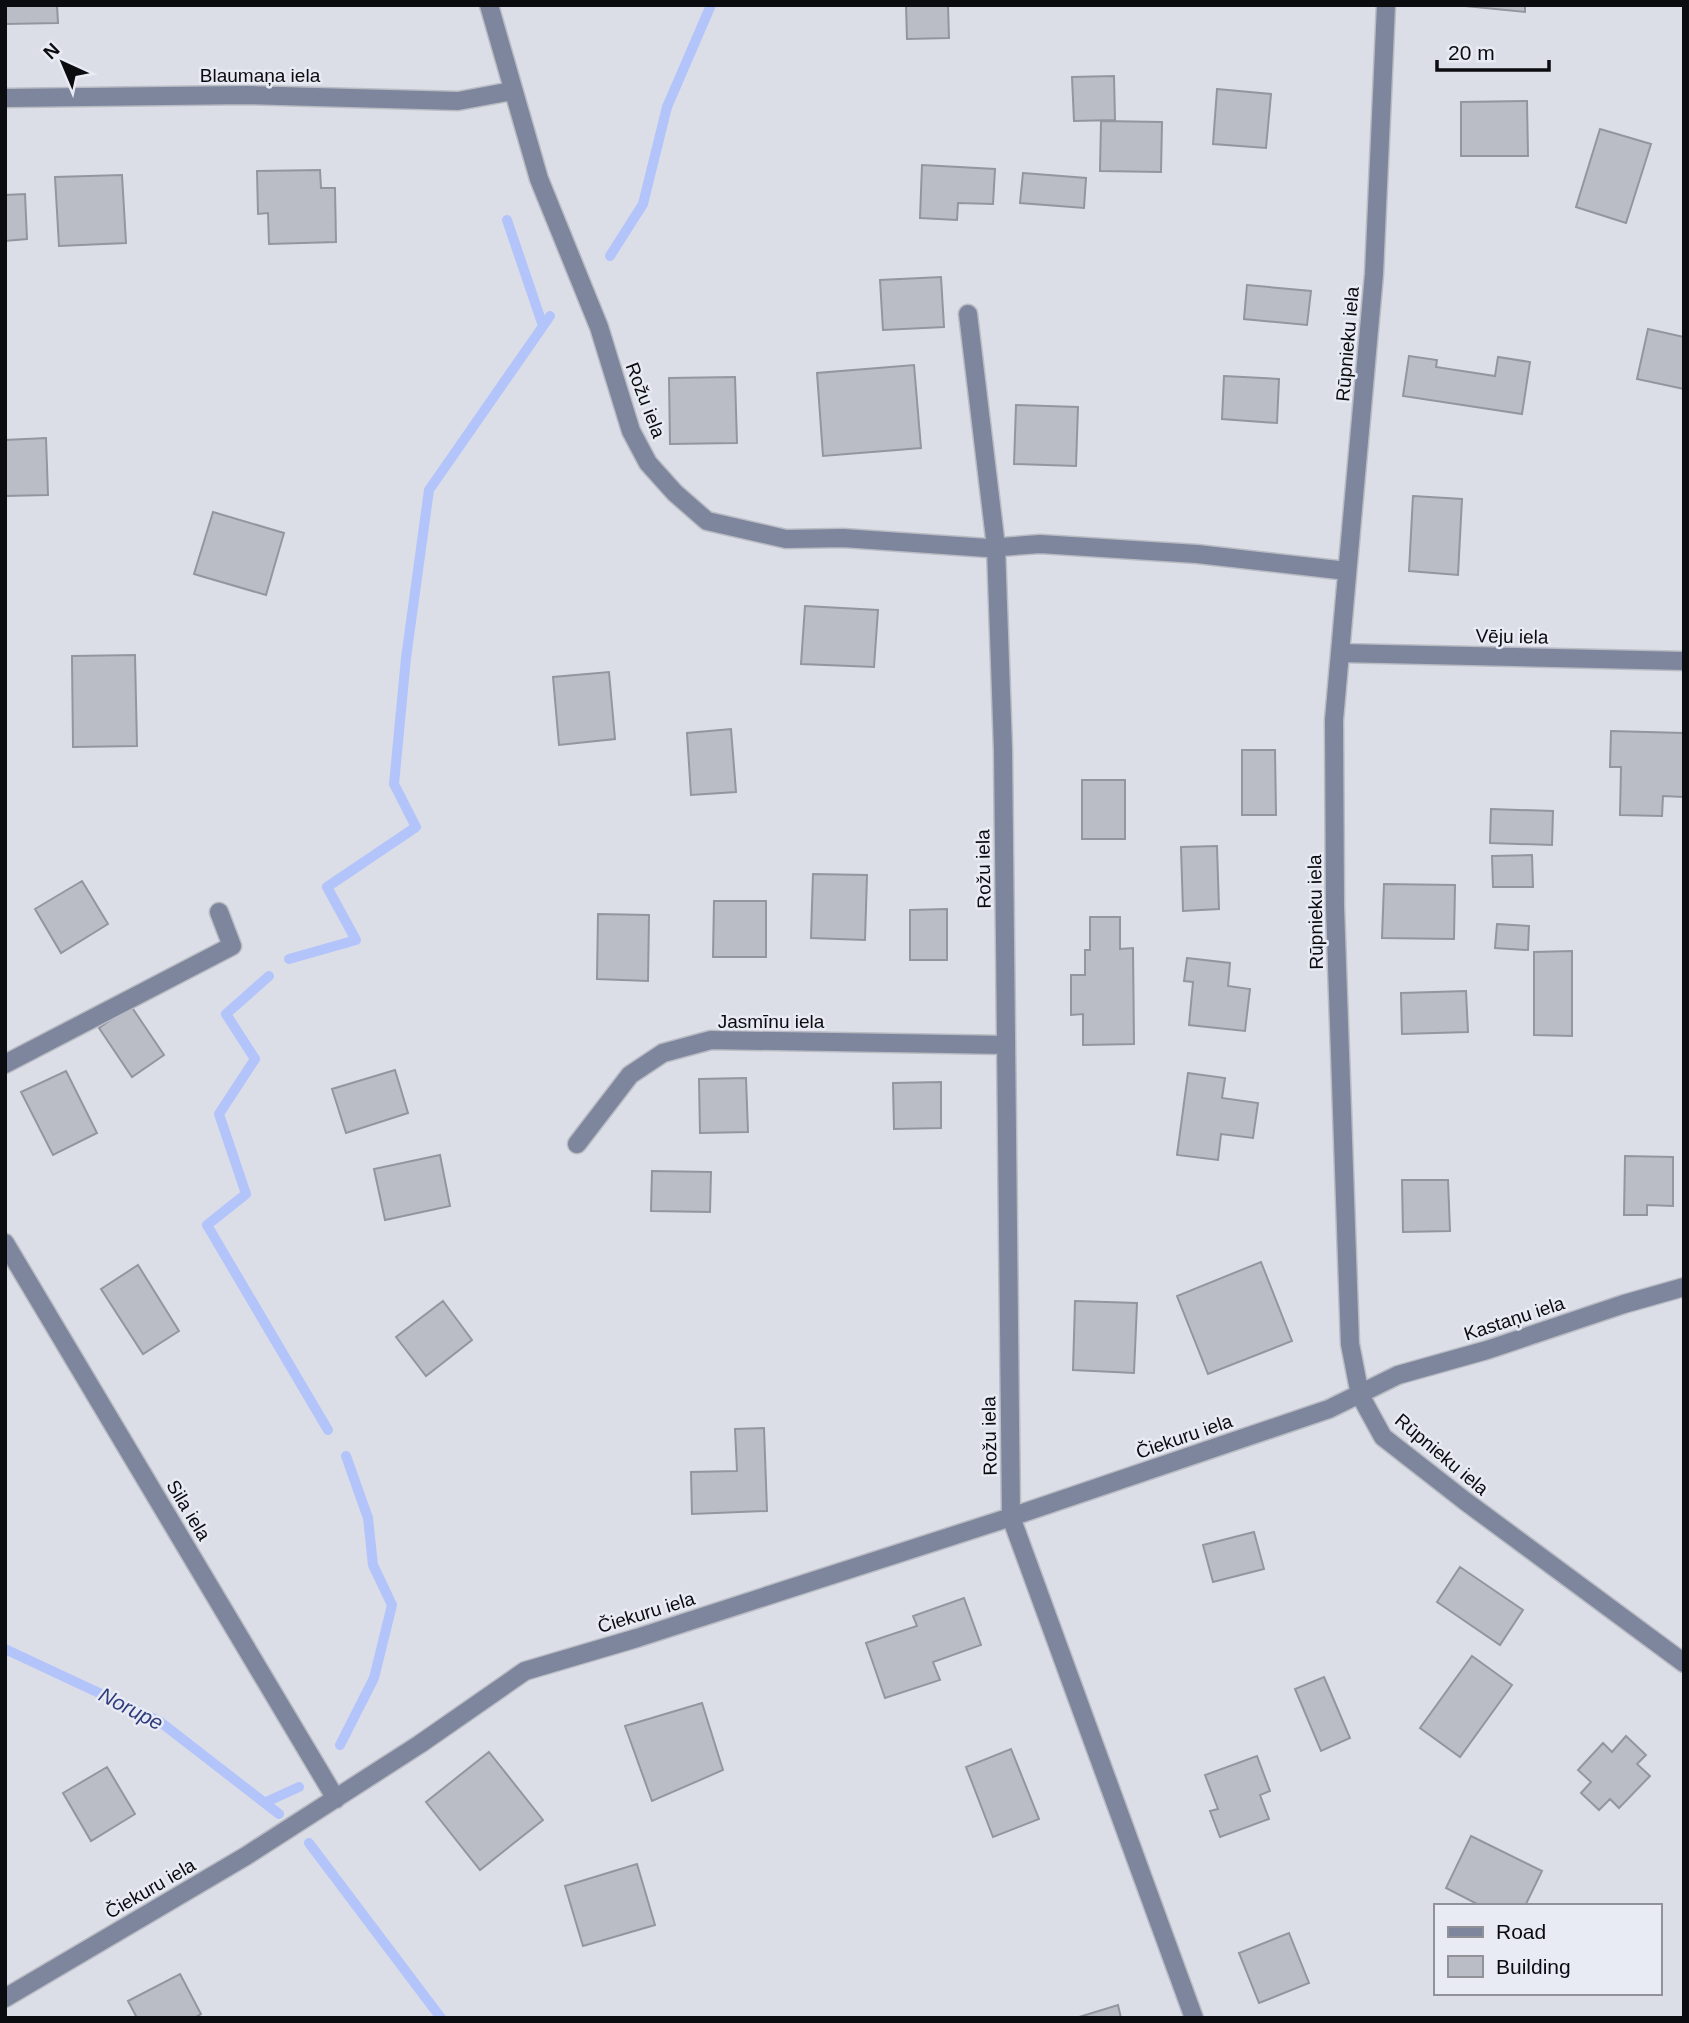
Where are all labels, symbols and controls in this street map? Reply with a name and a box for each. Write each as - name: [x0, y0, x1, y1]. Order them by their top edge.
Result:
- north arrow: [28, 28, 98, 98]
- scale bar: [1437, 28, 1549, 72]
- text: N: [39, 39, 64, 63]
- text: 20 m: [1448, 41, 1495, 64]
- street label: Blaumaņa iela: [200, 65, 321, 86]
- street label: Rūpnieku iela: [1332, 285, 1363, 402]
- street label: Rožu iela: [622, 359, 670, 441]
- street label: Vēju iela: [1475, 625, 1549, 648]
- street label: Rožu iela: [972, 829, 995, 909]
- street label: Rūpnieku iela: [1304, 854, 1327, 970]
- street label: Jasmīnu iela: [718, 1011, 825, 1032]
- street label: Kastaņu iela: [1461, 1292, 1568, 1345]
- street label: Rožu iela: [978, 1396, 1001, 1476]
- street label: Rūpnieku iela: [1391, 1409, 1493, 1500]
- street label: Čiekuru iela: [1133, 1410, 1235, 1463]
- street label: Sila iela: [162, 1476, 215, 1545]
- street label: Čiekuru iela: [595, 1588, 698, 1637]
- water label: Norupe: [95, 1683, 167, 1734]
- street label: Čiekuru iela: [102, 1854, 199, 1923]
- legend: [1434, 1904, 1661, 1995]
- text: Road: [1496, 1920, 1546, 1943]
- text: Building: [1496, 1955, 1571, 1978]

